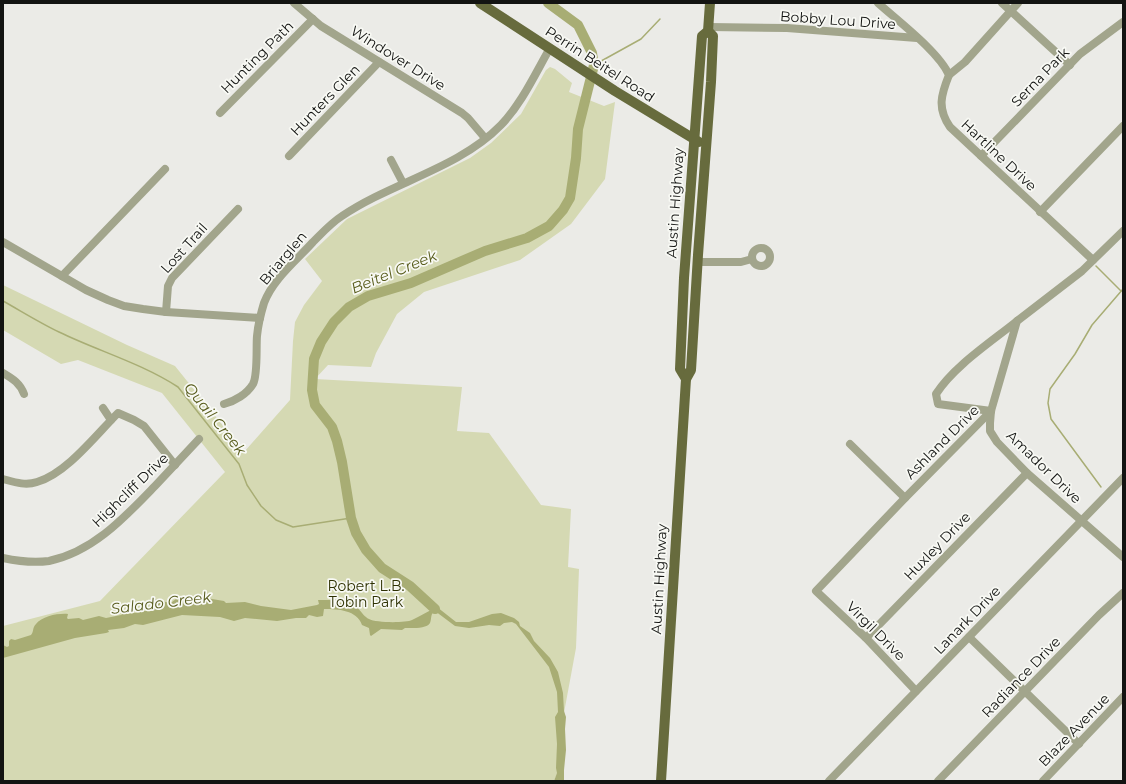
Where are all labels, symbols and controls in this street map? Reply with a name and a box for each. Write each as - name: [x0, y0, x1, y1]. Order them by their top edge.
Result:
- street label: Bobby Lou Drive: [779, 7, 897, 33]
- street label: Hunting Path: [217, 17, 297, 97]
- street label: Windover Drive: [347, 22, 449, 94]
- street label: Perrin Beitel Road: [542, 22, 658, 106]
- street label: Serna Park: [1007, 43, 1073, 111]
- street label: Hunters Glen: [286, 60, 364, 140]
- street label: Hartline Drive: [957, 115, 1041, 195]
- street label: Austin Highway: [662, 147, 688, 259]
- street label: Lost Trail: [157, 219, 211, 277]
- street label: Briarglen: [255, 227, 311, 289]
- water label: Beitel Creek: [348, 245, 441, 297]
- water label: Quail Creek: [180, 378, 251, 460]
- street label: Ashland Drive: [901, 401, 983, 483]
- street label: Amador Drive: [1003, 427, 1085, 507]
- street label: Highcliff Drive: [88, 449, 172, 531]
- street label: Huxley Drive: [900, 508, 974, 584]
- street label: Austin Highway: [647, 523, 671, 635]
- park label: Robert L.B. Tobin Park: [327, 577, 405, 611]
- street label: Lanark Drive: [930, 582, 1004, 658]
- water label: Salado Creek: [110, 587, 213, 618]
- street label: Virgil Drive: [843, 598, 909, 664]
- street label: Radiance Drive: [978, 633, 1064, 721]
- street label: Blaze Avenue: [1035, 690, 1113, 770]

